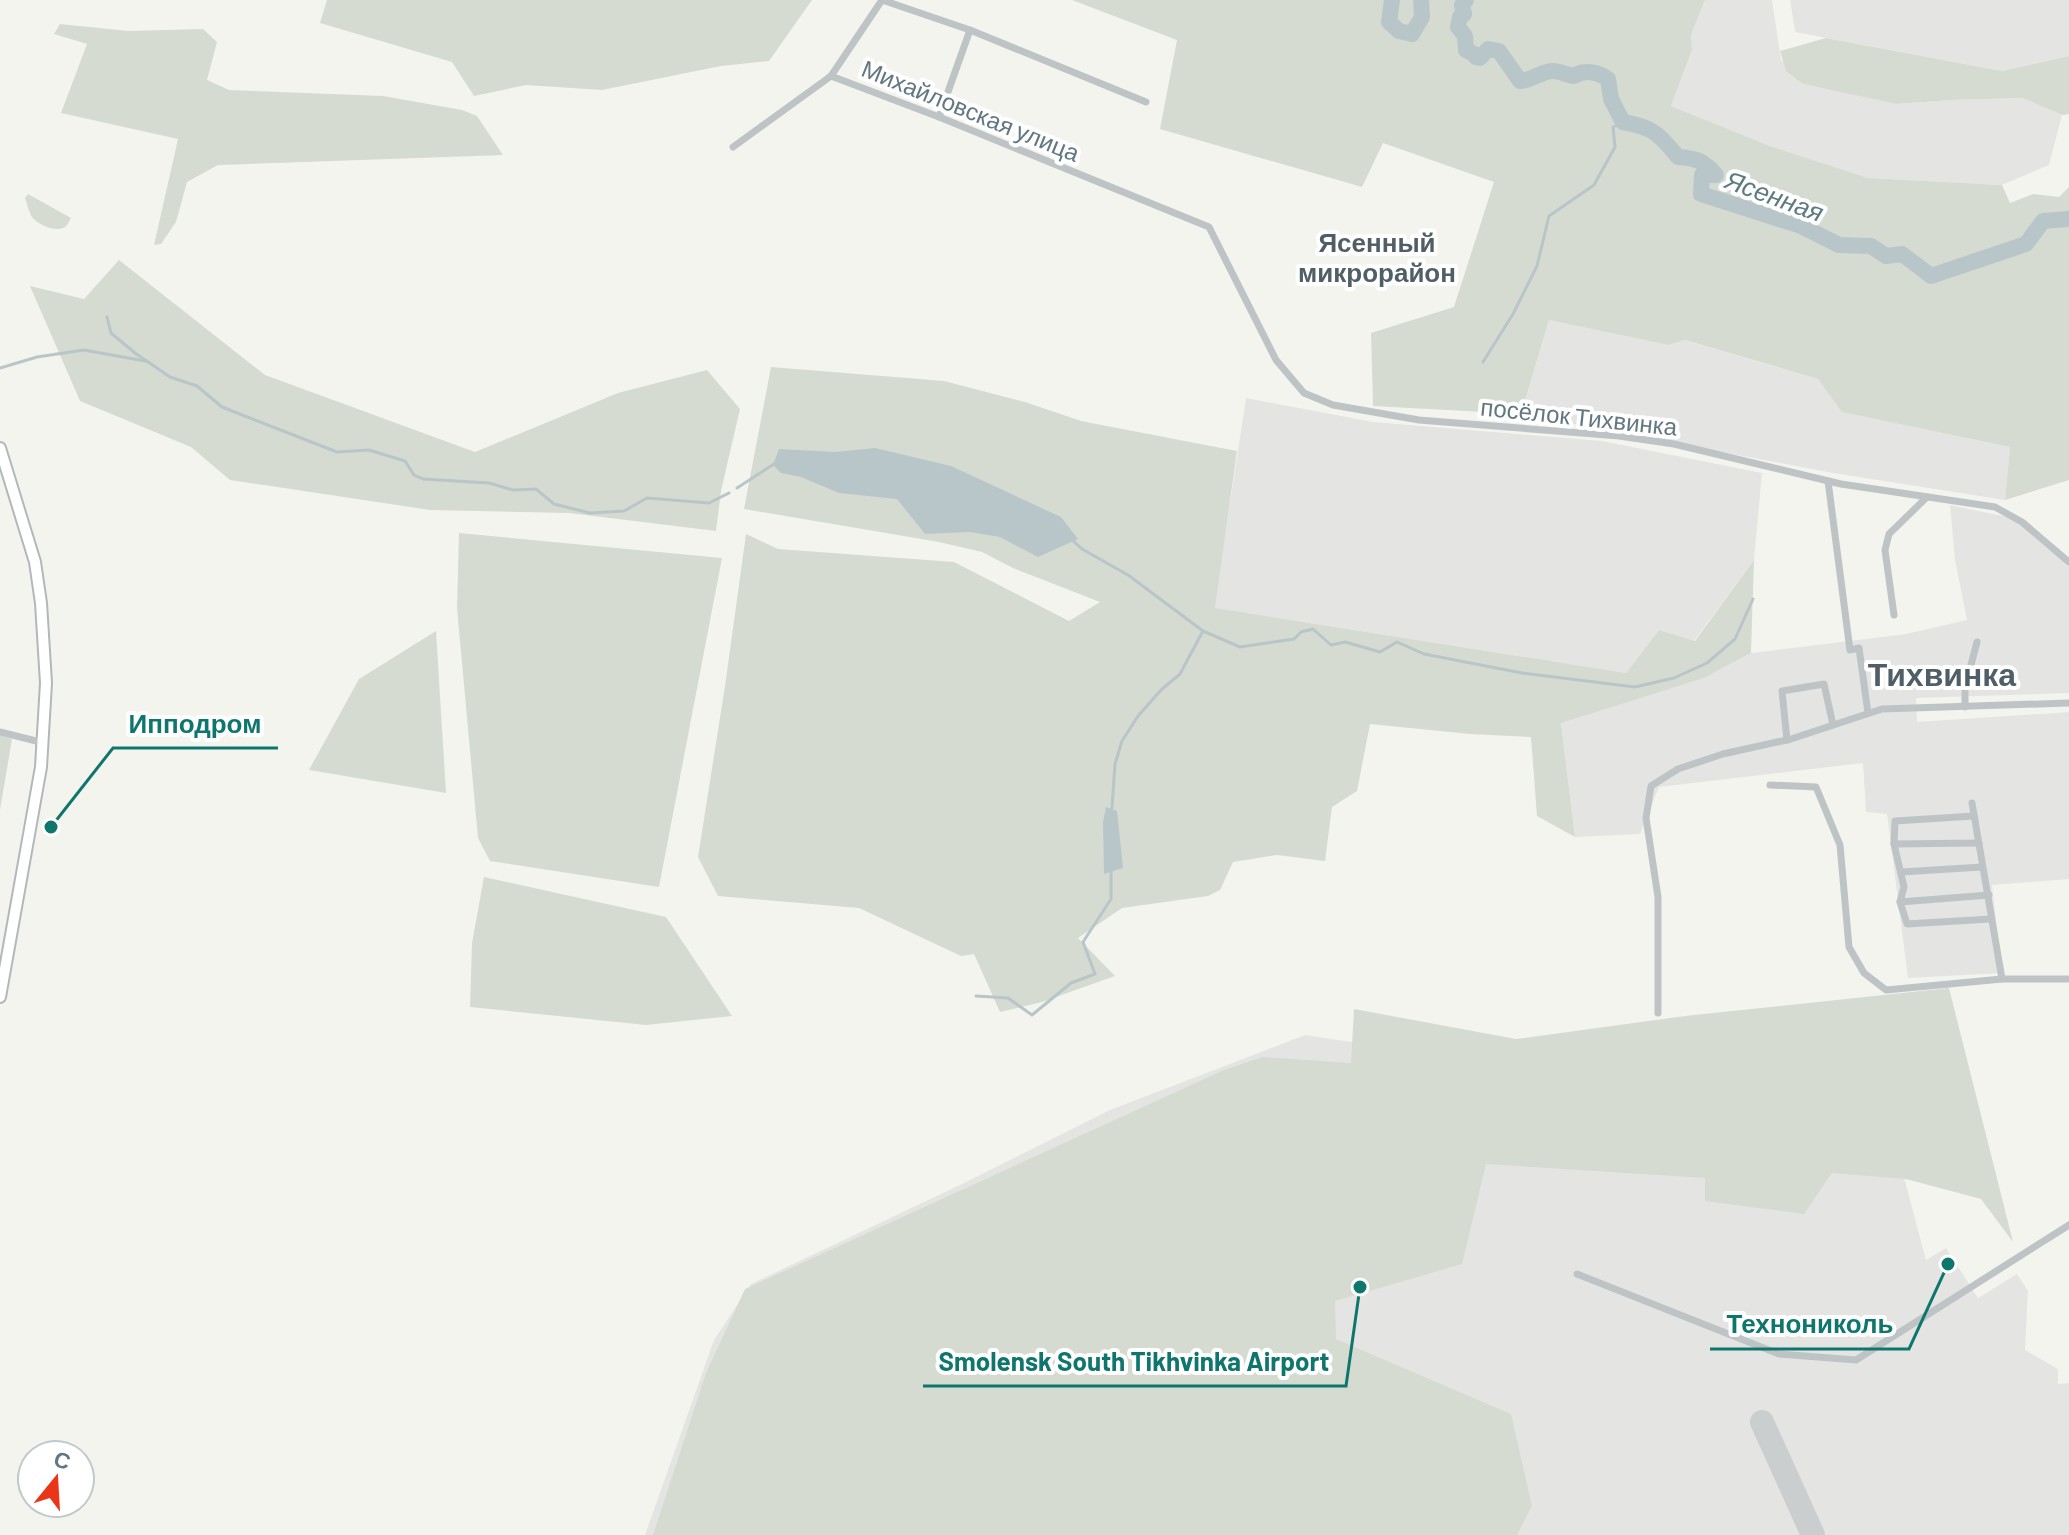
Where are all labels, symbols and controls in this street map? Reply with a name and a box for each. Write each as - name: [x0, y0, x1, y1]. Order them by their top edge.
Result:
- street label: Михайловская улица: [858, 53, 1085, 167]
- water label: Ясенная: [1720, 162, 1828, 227]
- district label: Ясенный микрорайон: [1298, 226, 1456, 287]
- street label: посёлок Тихвинка: [1479, 391, 1679, 441]
- district label: Тихвинка: [1868, 654, 2016, 692]
- callout: Ипподром: [113, 698, 278, 748]
- text: Ипподром: [129, 707, 261, 738]
- callout: Технониколь: [1710, 1299, 1909, 1349]
- text: Технониколь: [1727, 1307, 1893, 1338]
- callout: Smolensk South Tikhvinka Airport: [923, 1336, 1346, 1386]
- text: Smolensk South Tikhvinka Airport: [939, 1345, 1330, 1376]
- north arrow: [16, 1439, 96, 1519]
- text: С: [51, 1444, 74, 1474]

